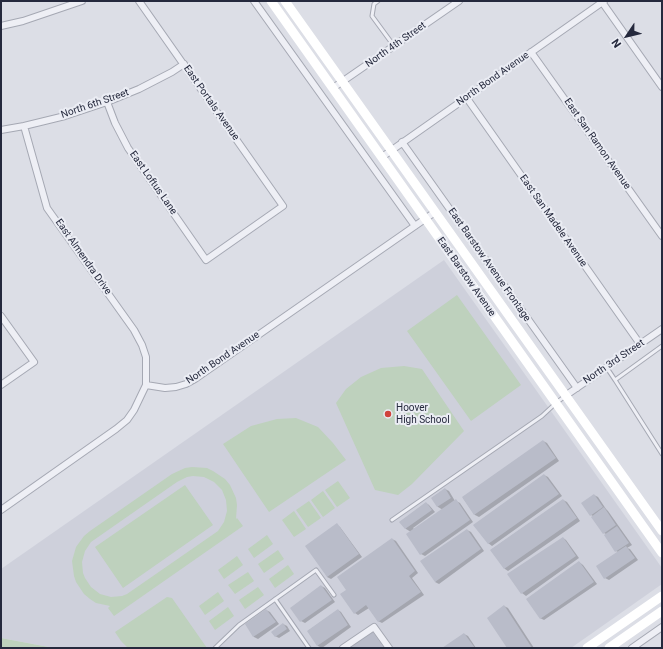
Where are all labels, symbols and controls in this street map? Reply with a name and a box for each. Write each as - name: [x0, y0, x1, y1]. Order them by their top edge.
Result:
- north arrow: [607, 16, 647, 56]
- street label: North 4th Street: [363, 20, 429, 70]
- text: N: [609, 36, 624, 50]
- street label: North Bond Avenue: [454, 49, 532, 109]
- street label: East Portals Avenue: [181, 63, 241, 143]
- street label: North 6th Street: [59, 87, 131, 121]
- street label: East San Ramon Avenue: [561, 96, 633, 192]
- street label: East Loftus Lane: [127, 149, 179, 217]
- street label: East San Madele Avenue: [517, 173, 589, 269]
- street label: East Barstow Avenue Frontage: [445, 206, 533, 324]
- street label: East Almendra Drive: [52, 217, 114, 297]
- street label: East Barstow Avenue: [434, 235, 498, 319]
- street label: North Bond Avenue: [184, 329, 262, 387]
- street label: North 3rd Street: [581, 337, 647, 387]
- place label: Hoover High School: [396, 402, 450, 426]
- marker: Hoover High School: [383, 409, 393, 419]

